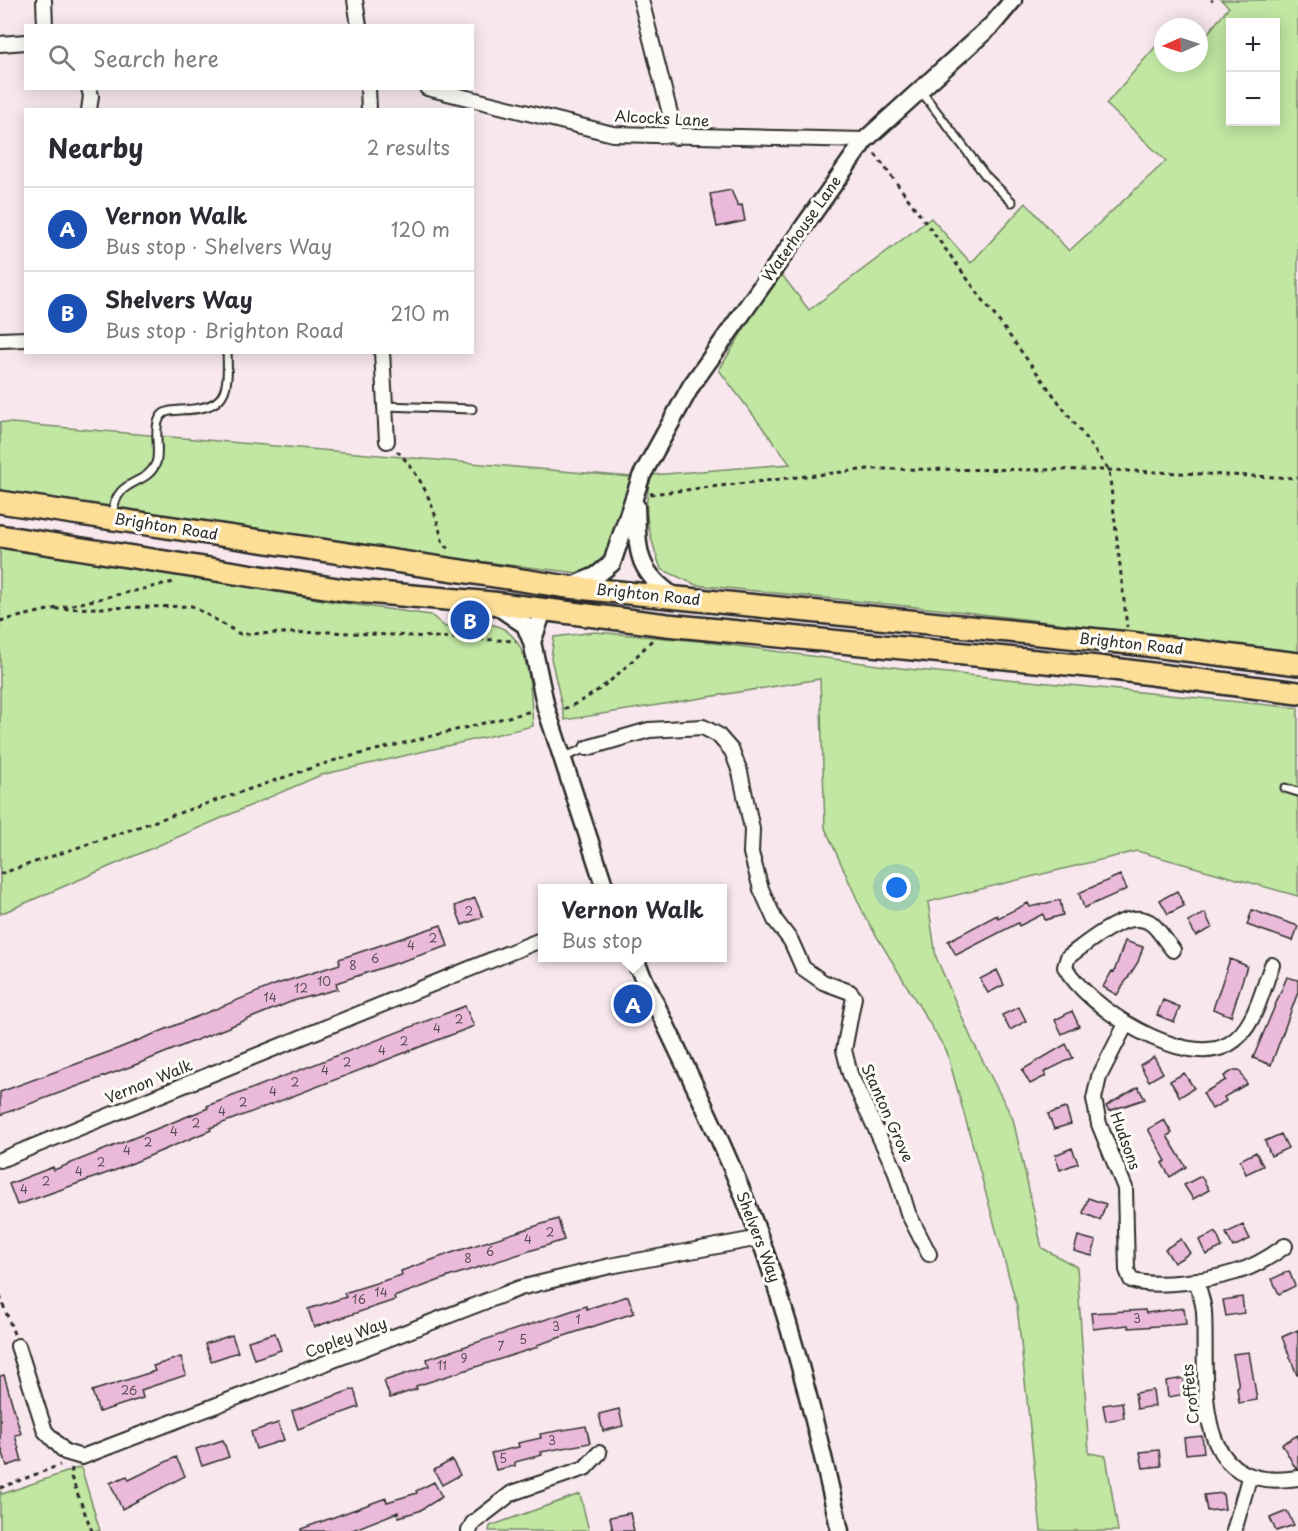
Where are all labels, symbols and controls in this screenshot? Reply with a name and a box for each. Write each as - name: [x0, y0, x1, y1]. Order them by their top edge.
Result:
- north arrow: [1154, 18, 1208, 72]
- map controls: [1226, 18, 1280, 126]
- button: +: [1226, 18, 1280, 72]
- search box: [24, 24, 474, 90]
- icon: search: [45, 41, 78, 74]
- text: Search here: [93, 41, 219, 74]
- button: −: [1226, 72, 1280, 126]
- street label: Alcocks Lane: [614, 104, 710, 131]
- text: Nearby: [48, 128, 143, 167]
- text: 2 results: [367, 132, 450, 162]
- street label: Waterhouse Lane: [756, 170, 846, 286]
- text: Vernon Walk: [105, 198, 248, 231]
- text: A: [60, 214, 75, 244]
- text: 120 m: [391, 214, 450, 244]
- text: Bus stop · Shelvers Way: [105, 231, 332, 261]
- text: Shelvers Way: [105, 282, 252, 315]
- text: B: [61, 298, 74, 328]
- text: 210 m: [391, 298, 450, 328]
- text: Bus stop · Brighton Road: [105, 315, 344, 345]
- street label: Brighton Road: [113, 506, 220, 545]
- street label: Brighton Road: [595, 577, 702, 610]
- pin: B: [450, 598, 490, 642]
- street label: Brighton Road: [1078, 626, 1185, 659]
- your location: [882, 873, 911, 902]
- popup: [538, 884, 727, 962]
- text: Vernon Walk: [561, 892, 704, 925]
- house number: 2: [465, 902, 473, 920]
- text: Bus stop: [561, 925, 643, 955]
- house number: 2: [429, 929, 437, 947]
- house number: 4: [407, 936, 415, 954]
- house number: 6: [371, 949, 379, 967]
- house number: 8: [349, 956, 357, 974]
- house number: 10: [317, 972, 331, 990]
- house number: 12: [294, 979, 308, 997]
- pin: A: [614, 982, 652, 1026]
- house number: 14: [263, 988, 277, 1006]
- house number: 2: [455, 1010, 463, 1028]
- house number: 4: [433, 1019, 441, 1037]
- house number: 2: [400, 1032, 408, 1050]
- house number: 4: [378, 1041, 386, 1059]
- street label: Vernon Walk: [101, 1053, 196, 1109]
- house number: 2: [343, 1053, 351, 1071]
- street label: Stanton Grove: [856, 1060, 920, 1165]
- house number: 4: [321, 1061, 329, 1079]
- house number: 2: [291, 1073, 299, 1091]
- house number: 4: [269, 1082, 277, 1100]
- house number: 2: [239, 1093, 247, 1111]
- house number: 4: [218, 1102, 226, 1120]
- street label: Hudsons: [1105, 1108, 1148, 1173]
- house number: 2: [192, 1114, 200, 1132]
- house number: 4: [170, 1122, 178, 1140]
- house number: 2: [144, 1133, 152, 1151]
- house number: 4: [123, 1141, 131, 1159]
- house number: 2: [97, 1153, 105, 1171]
- house number: 4: [75, 1162, 83, 1180]
- house number: 2: [42, 1172, 50, 1190]
- house number: 4: [20, 1180, 28, 1198]
- street label: Shelvers Way: [731, 1188, 787, 1285]
- house number: 2: [546, 1223, 554, 1241]
- house number: 4: [524, 1230, 532, 1248]
- house number: 6: [486, 1242, 494, 1260]
- house number: 8: [464, 1249, 472, 1267]
- house number: 14: [374, 1283, 388, 1301]
- house number: 16: [352, 1290, 366, 1308]
- house number: 3: [1133, 1309, 1141, 1327]
- street label: Copley Way: [301, 1310, 390, 1363]
- house number: 1: [575, 1310, 581, 1328]
- house number: 3: [552, 1317, 560, 1335]
- house number: 5: [519, 1330, 527, 1348]
- house number: 7: [498, 1337, 505, 1355]
- house number: 9: [460, 1349, 468, 1367]
- house number: 11: [437, 1356, 447, 1374]
- street label: Croffets: [1175, 1363, 1204, 1425]
- house number: 26: [121, 1381, 137, 1399]
- house number: 3: [548, 1431, 556, 1449]
- house number: 5: [499, 1449, 507, 1467]

